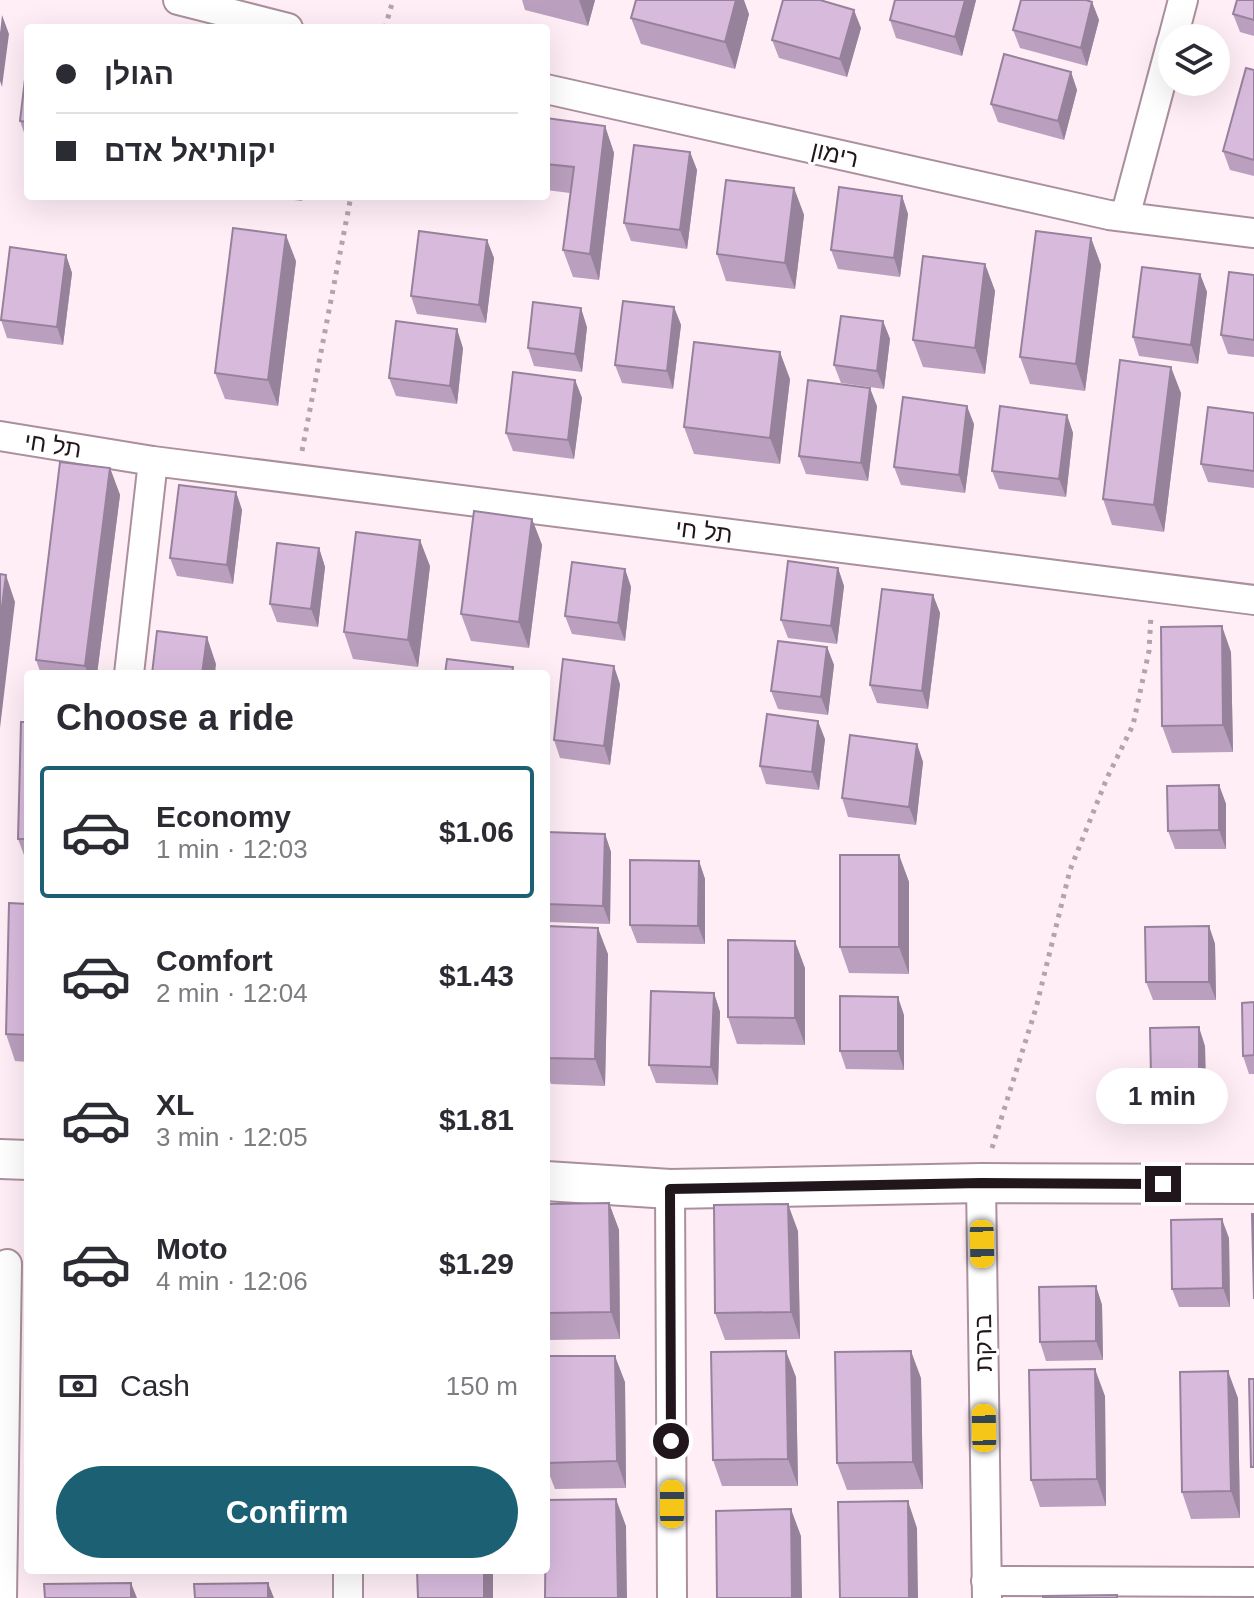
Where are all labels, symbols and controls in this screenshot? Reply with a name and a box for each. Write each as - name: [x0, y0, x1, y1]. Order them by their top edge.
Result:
- map controls: [1158, 24, 1230, 96]
- button: layers: [1158, 24, 1230, 96]
- text: הגולן: [104, 57, 174, 90]
- text: יקותיאל אדם: [104, 134, 276, 167]
- street label: רימון: [809, 135, 861, 173]
- street label: תל חי: [22, 427, 84, 463]
- street label: תל חי: [674, 514, 734, 548]
- text: Choose a ride: [56, 697, 294, 738]
- icon: car: [60, 796, 132, 868]
- text: Economy: [156, 800, 291, 833]
- text: $1.06: [439, 815, 514, 848]
- text: 1 min · 12:03: [156, 834, 308, 864]
- icon: car: [60, 940, 132, 1012]
- text: Comfort: [156, 944, 273, 977]
- text: $1.43: [439, 959, 514, 992]
- text: 2 min · 12:04: [156, 978, 308, 1008]
- callout: 1 min: [1097, 1068, 1229, 1124]
- text: 1 min: [1128, 1081, 1196, 1111]
- icon: car: [60, 1084, 132, 1156]
- text: XL: [156, 1088, 194, 1121]
- text: $1.81: [439, 1103, 514, 1136]
- text: 3 min · 12:05: [156, 1122, 308, 1152]
- route end: [1145, 1166, 1181, 1202]
- car: [970, 1220, 994, 1268]
- icon: car: [60, 1228, 132, 1300]
- text: Moto: [156, 1232, 228, 1265]
- text: $1.29: [439, 1247, 514, 1280]
- text: 4 min · 12:06: [156, 1266, 308, 1296]
- street label: ברקת: [969, 1314, 997, 1372]
- icon: cash: [56, 1364, 100, 1408]
- text: Cash: [120, 1369, 190, 1402]
- text: 150 m: [446, 1371, 518, 1401]
- car: [972, 1404, 996, 1452]
- route start: [653, 1423, 689, 1459]
- button: Confirm: [56, 1466, 518, 1558]
- car: [660, 1480, 684, 1528]

